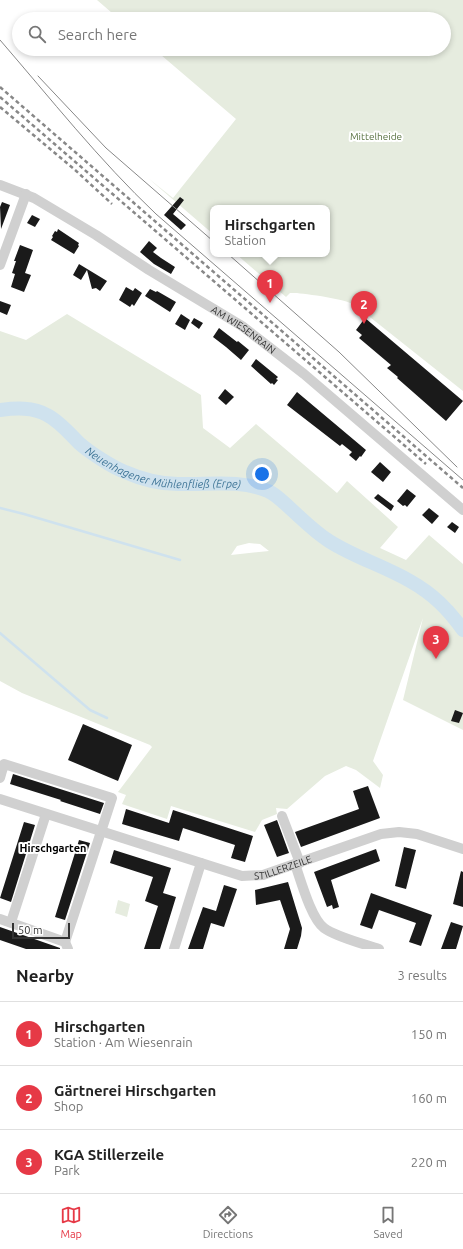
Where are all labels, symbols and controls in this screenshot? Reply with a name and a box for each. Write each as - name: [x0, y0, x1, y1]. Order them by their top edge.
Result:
- search box: [12, 12, 451, 56]
- icon: search: [26, 23, 48, 45]
- text: Search here: [58, 26, 137, 43]
- park label: Mittelheide: [350, 131, 402, 142]
- popup: [210, 205, 330, 257]
- text: Hirschgarten: [224, 216, 316, 233]
- text: Station: [224, 233, 266, 247]
- pin: 1: [257, 270, 283, 303]
- pin: 2: [351, 291, 377, 324]
- street label: AM WIESENRAIN: [210, 303, 278, 356]
- water label: Neuenhagener Mühlenfließ (Erpe): [83, 445, 242, 491]
- your location: [252, 464, 272, 484]
- pin: 3: [423, 626, 449, 659]
- district label: Hirschgarten: [20, 842, 86, 854]
- street label: STILLERZEILE: [254, 853, 313, 881]
- scale bar: [12, 921, 70, 940]
- text: 50 m: [18, 924, 42, 936]
- text: Nearby: [16, 966, 74, 985]
- text: 3 results: [397, 968, 447, 982]
- text: Hirschgarten: [54, 1018, 145, 1035]
- text: 1: [25, 1027, 33, 1041]
- text: 150 m: [411, 1027, 447, 1041]
- text: Station · Am Wiesenrain: [54, 1035, 193, 1049]
- text: Gärtnerei Hirschgarten: [54, 1082, 216, 1099]
- text: 2: [25, 1091, 33, 1105]
- text: 160 m: [411, 1091, 447, 1105]
- text: Shop: [54, 1099, 83, 1113]
- text: KGA Stillerzeile: [54, 1146, 164, 1163]
- text: 3: [25, 1155, 33, 1169]
- text: 220 m: [411, 1155, 447, 1169]
- text: Park: [54, 1163, 80, 1177]
- tab: Map: [60, 1204, 82, 1240]
- tab: Directions: [203, 1204, 253, 1240]
- tab: Saved: [373, 1204, 403, 1240]

